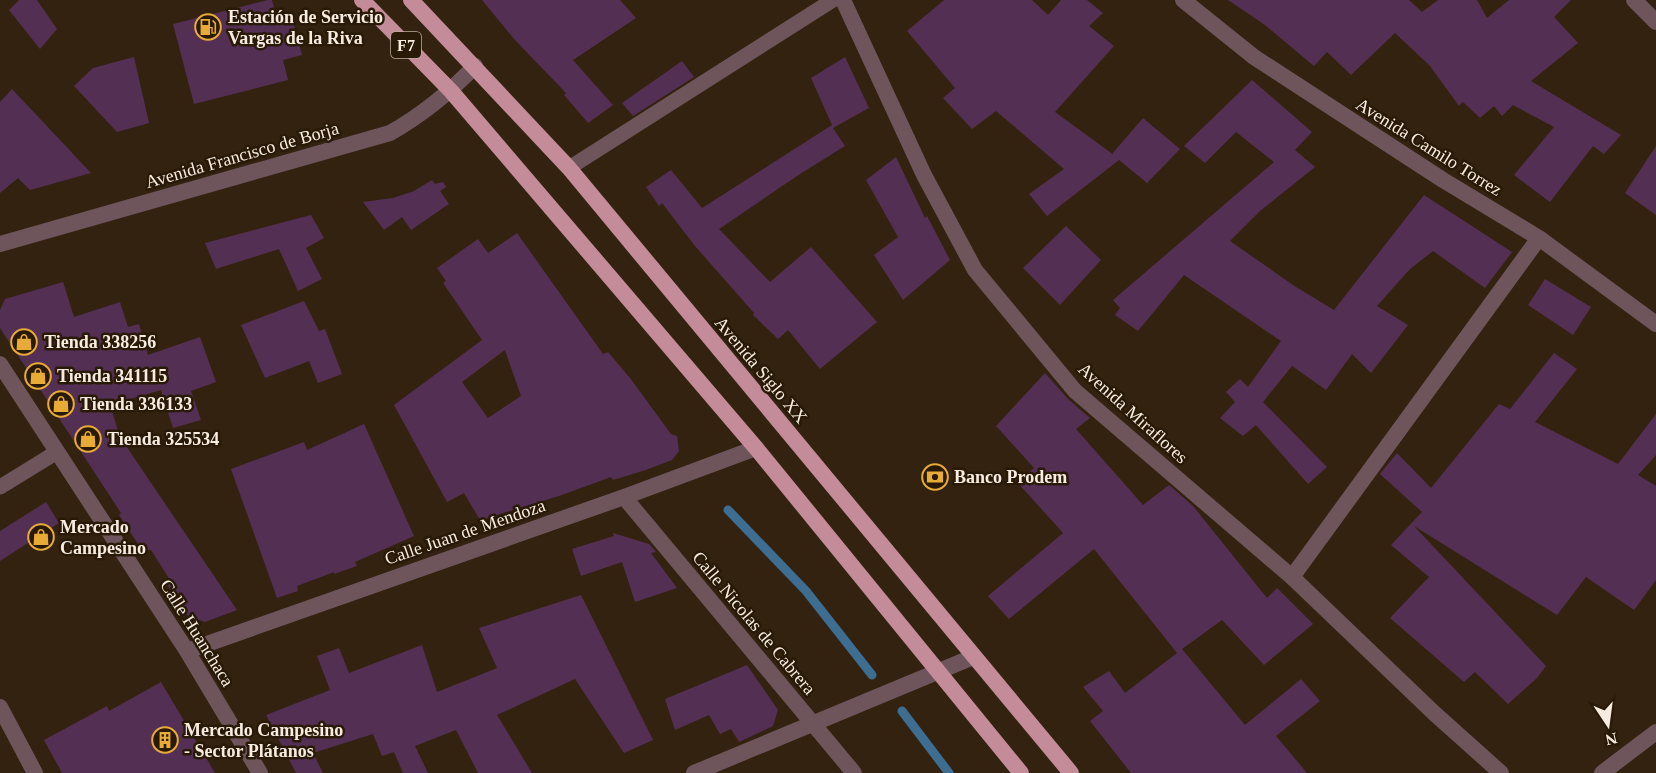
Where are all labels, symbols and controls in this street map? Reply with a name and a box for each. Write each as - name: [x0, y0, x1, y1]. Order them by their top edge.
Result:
- place label: Estación de Servicio Vargas de la Riva: [228, 7, 383, 48]
- fuel station icon: Estación de Servicio Vargas de la Riva: [193, 12, 223, 42]
- road number: F7: [391, 32, 421, 58]
- street label: Avenida Camilo Torrez: [1352, 94, 1506, 200]
- street label: Avenida Francisco de Borja: [143, 118, 341, 192]
- street label: Avenida Siglo XX: [711, 313, 811, 427]
- shop icon: Tienda 338256: [9, 327, 39, 357]
- place label: Tienda 338256: [44, 332, 156, 352]
- street label: Avenida Miraflores: [1074, 359, 1192, 467]
- shop icon: Tienda 341115: [23, 361, 53, 391]
- place label: Tienda 341115: [57, 366, 167, 386]
- shop icon: Tienda 336133: [46, 389, 76, 419]
- place label: Tienda 336133: [80, 394, 192, 414]
- shop icon: Tienda 325534: [73, 424, 103, 454]
- place label: Tienda 325534: [107, 429, 219, 449]
- bank icon: Banco Prodem: [920, 462, 950, 492]
- place label: Banco Prodem: [954, 467, 1067, 487]
- street label: Calle Juan de Mendoza: [382, 495, 548, 569]
- place label: Mercado Campesino: [60, 517, 146, 558]
- shop icon: Mercado Campesino: [26, 522, 56, 552]
- street label: Calle Nicolas de Cabrera: [688, 547, 820, 699]
- street label: Calle Huanchaca: [156, 576, 238, 690]
- north arrow: [1578, 695, 1638, 755]
- place label: Mercado Campesino - Sector Plátanos: [184, 720, 343, 761]
- building icon: Mercado Campesino - Sector Plátanos: [150, 725, 180, 755]
- text: N: [1603, 730, 1619, 749]

